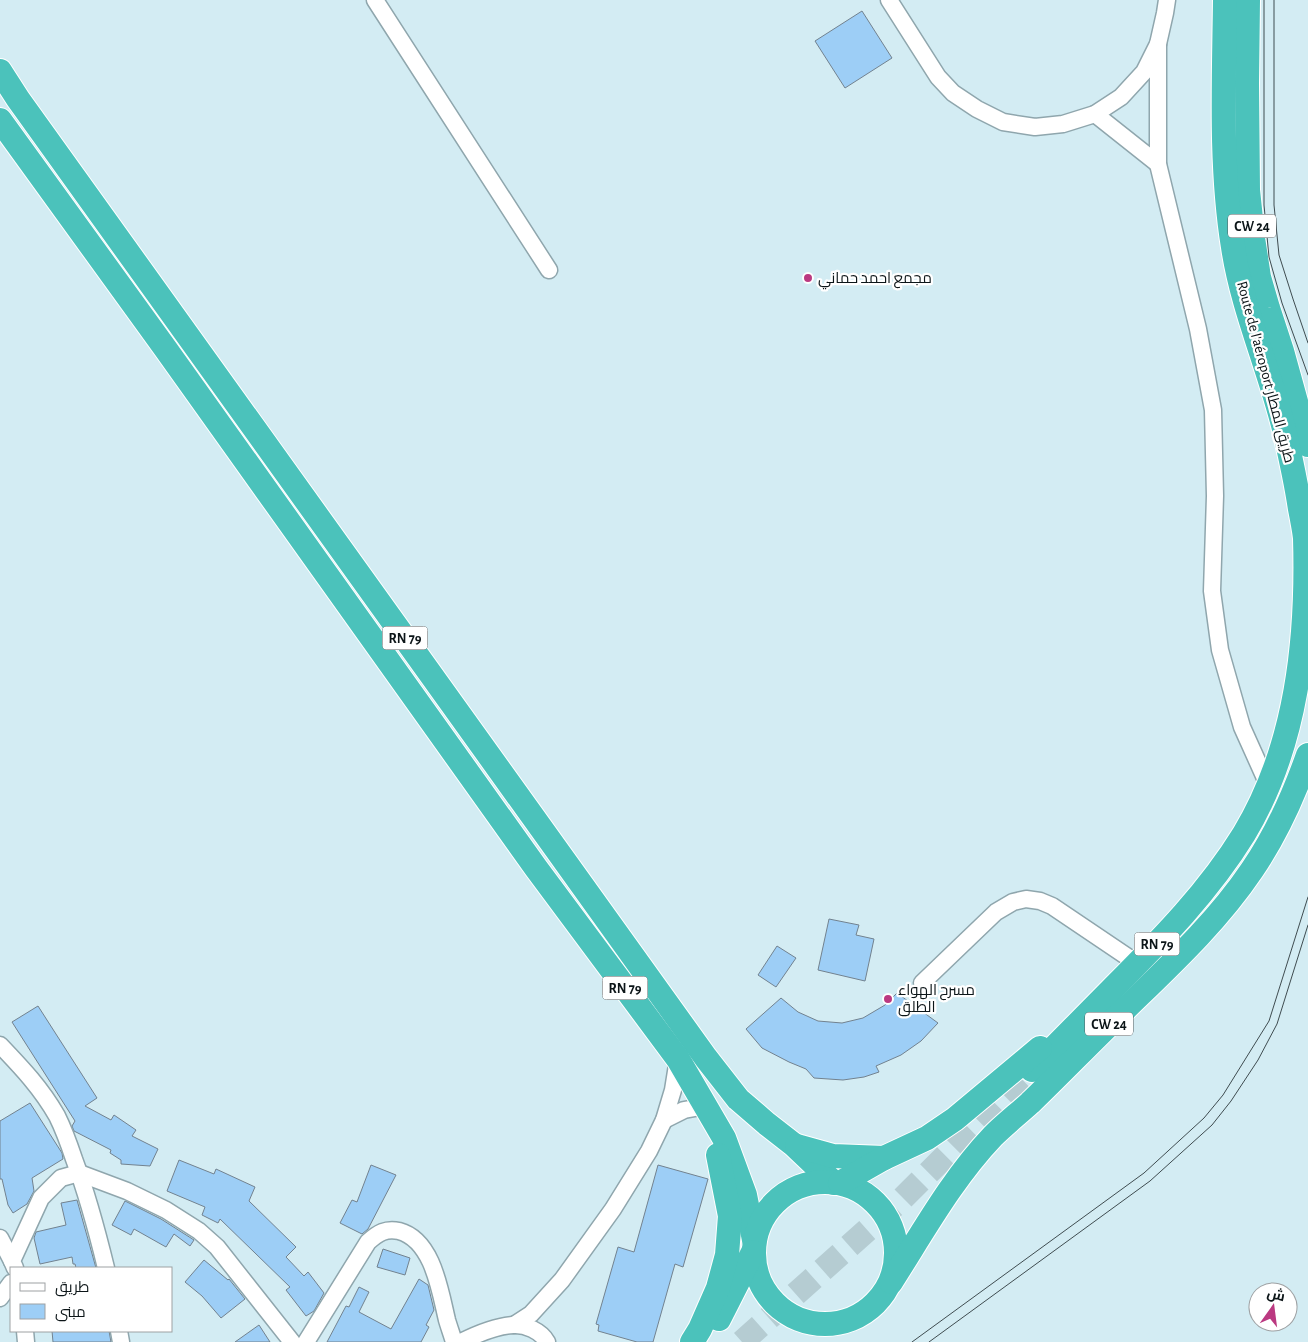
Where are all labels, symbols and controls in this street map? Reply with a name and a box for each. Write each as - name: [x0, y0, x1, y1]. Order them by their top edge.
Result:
- road number: CW 24: [1228, 215, 1276, 238]
- place label: مجمع احمد حماني: [818, 271, 932, 290]
- marker: مجمع احمد حماني: [802, 272, 814, 284]
- street label: Route de l'aéroport طريق المطار: [1232, 280, 1297, 465]
- road number: RN 79: [382, 626, 428, 650]
- road number: RN 79: [1134, 932, 1180, 956]
- road number: RN 79: [602, 976, 648, 1000]
- place label: مسرح الهواء الطلق: [898, 983, 975, 1017]
- marker: مسرح الهواء الطلق: [882, 993, 894, 1005]
- road number: CW 24: [1085, 1012, 1133, 1036]
- legend: [10, 1267, 172, 1332]
- text: طريق: [55, 1280, 89, 1297]
- north arrow: [1248, 1282, 1298, 1332]
- text: ش: [1265, 1284, 1287, 1305]
- text: مبنى: [55, 1305, 86, 1322]

